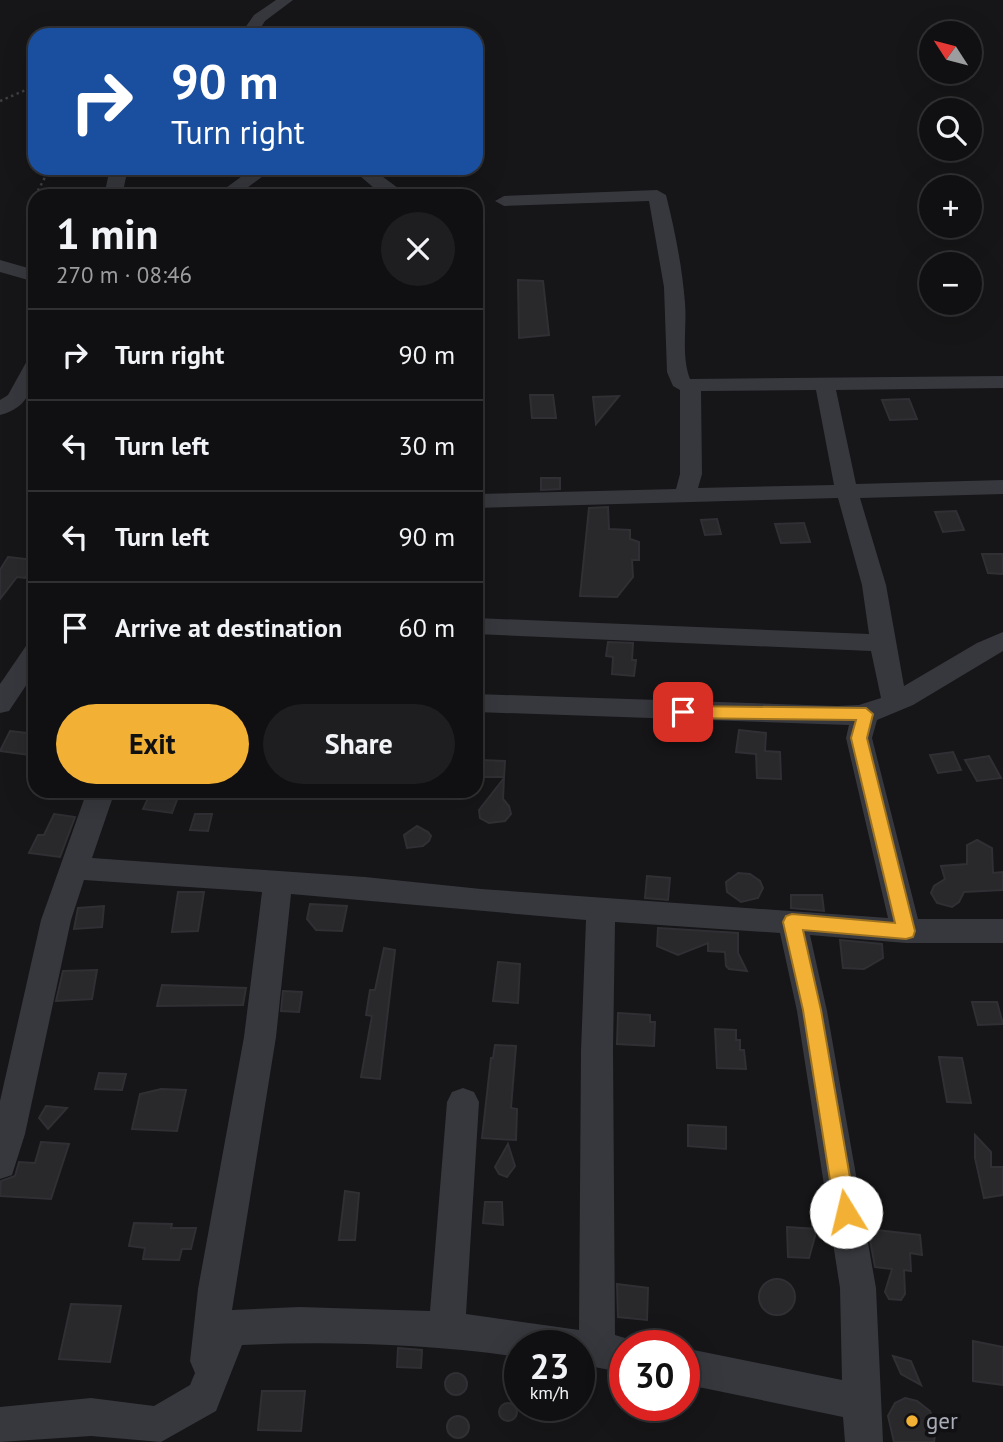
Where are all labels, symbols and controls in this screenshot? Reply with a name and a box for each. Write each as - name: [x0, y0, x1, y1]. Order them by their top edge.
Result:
- north arrow: [919, 21, 982, 84]
- map controls: [919, 21, 982, 315]
- text: 90 m: [171, 49, 278, 113]
- icon: right: [56, 56, 147, 147]
- button: search: [919, 98, 982, 161]
- text: Turn right: [171, 111, 305, 153]
- button: +: [919, 175, 982, 238]
- text: 1 min: [56, 206, 158, 261]
- button: close: [381, 212, 455, 286]
- button: −: [919, 252, 982, 315]
- text: 270 m · 08:46: [56, 260, 192, 289]
- icon: right: [56, 336, 94, 374]
- text: Turn right: [115, 338, 224, 371]
- text: 90 m: [399, 338, 455, 371]
- icon: left: [56, 427, 94, 465]
- text: Turn left: [115, 429, 209, 462]
- text: 30 m: [399, 429, 455, 462]
- icon: left: [56, 518, 94, 556]
- text: Turn left: [115, 520, 209, 553]
- text: 90 m: [399, 520, 455, 553]
- icon: arrive: [56, 609, 94, 647]
- text: Arrive at destination: [115, 611, 342, 644]
- text: 60 m: [399, 611, 455, 644]
- pin: [653, 682, 713, 742]
- icon: arrive: [664, 693, 702, 731]
- button: Exit: [56, 704, 249, 784]
- button: Share: [263, 704, 455, 784]
- position arrow: [809, 1175, 883, 1249]
- speed limit sign: 30: [609, 1330, 700, 1421]
- text: 23: [530, 1343, 569, 1389]
- text: km/h: [530, 1381, 569, 1404]
- place label: ger: [926, 1406, 958, 1435]
- marker: ger: [904, 1413, 920, 1429]

